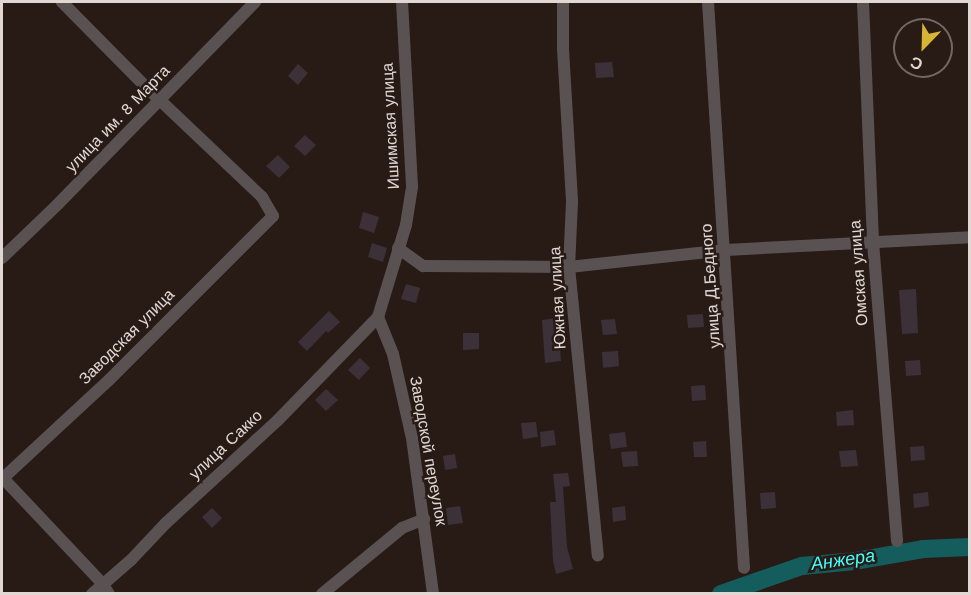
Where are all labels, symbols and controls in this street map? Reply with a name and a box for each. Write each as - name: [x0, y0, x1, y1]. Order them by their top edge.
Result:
- north arrow: [893, 18, 953, 78]
- text: С: [908, 52, 926, 74]
- street label: улица им. 8 Марта: [62, 61, 174, 177]
- street label: Ишимская улица: [378, 62, 404, 190]
- street label: Омская улица: [846, 220, 872, 326]
- street label: улица Д.Бедного: [697, 223, 725, 349]
- street label: Южная улица: [546, 246, 570, 350]
- street label: Заводская улица: [75, 285, 179, 389]
- street label: Заводской переулок: [405, 375, 451, 527]
- street label: улица Сакко: [185, 406, 267, 484]
- water label: Анжера: [810, 545, 876, 575]

